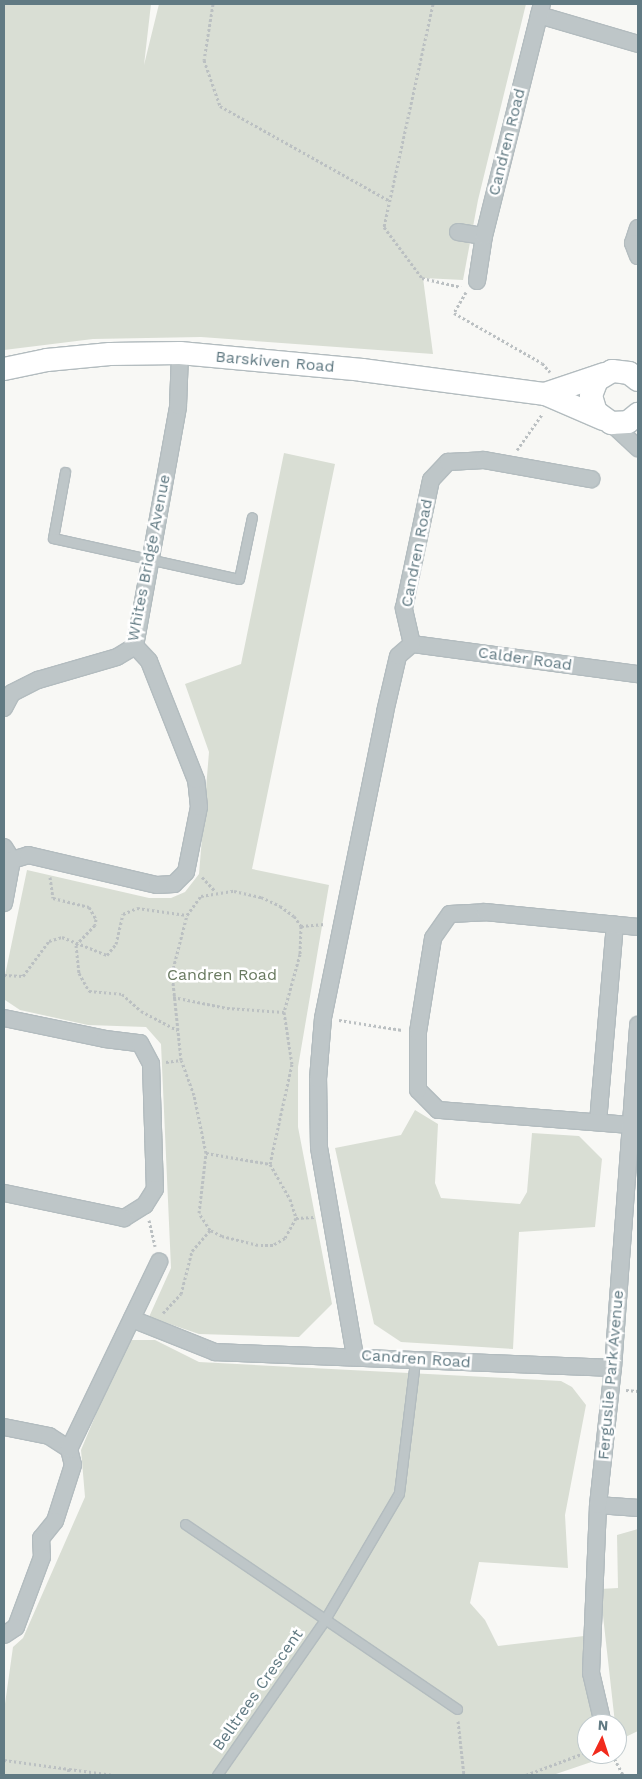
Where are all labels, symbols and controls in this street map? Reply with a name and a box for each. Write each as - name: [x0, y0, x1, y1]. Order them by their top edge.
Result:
- street label: Candren Road: [484, 86, 530, 198]
- street label: Barskiven Road: [215, 347, 335, 377]
- street label: Whites Bridge Avenue: [123, 473, 175, 643]
- street label: Candren Road: [397, 497, 437, 609]
- street label: Calder Road: [477, 643, 573, 675]
- park label: Candren Road: [167, 965, 277, 985]
- street label: Ferguslie Park Avenue: [594, 1289, 628, 1461]
- street label: Candren Road: [361, 1346, 471, 1372]
- street label: Belltrees Crescent: [209, 1625, 307, 1755]
- north arrow: [577, 1714, 627, 1764]
- text: N: [597, 1717, 609, 1733]

